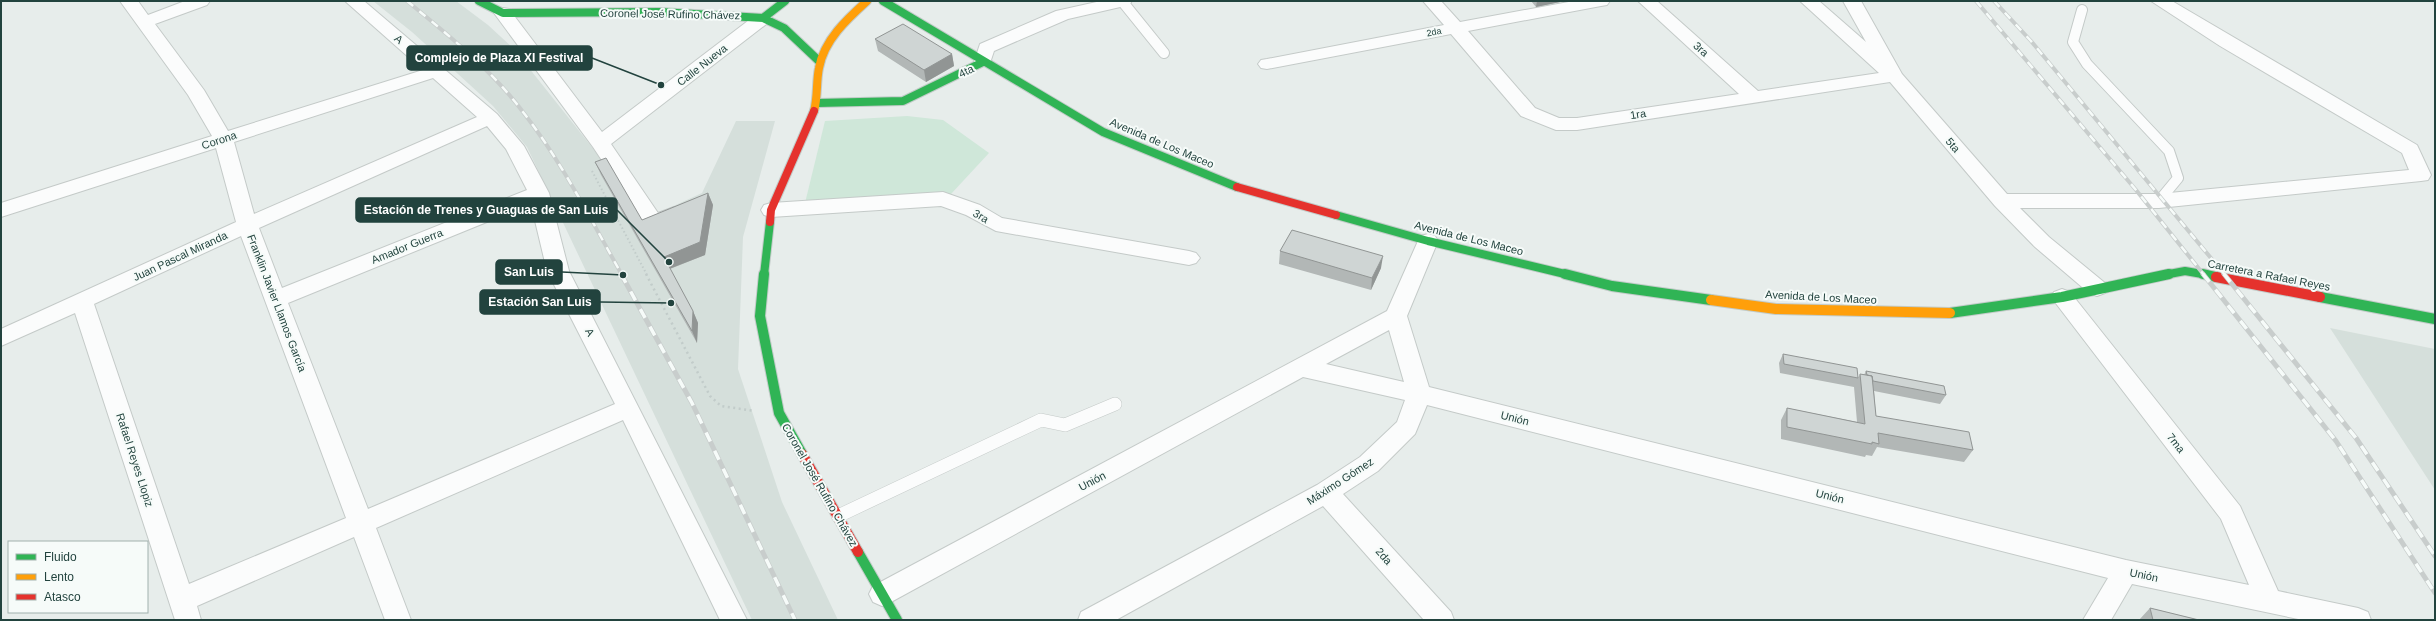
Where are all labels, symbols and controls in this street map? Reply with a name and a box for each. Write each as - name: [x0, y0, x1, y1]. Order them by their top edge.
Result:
- street label: Coronel José Rufino Chávez: [600, 7, 740, 21]
- street label: 2da: [1426, 26, 1442, 38]
- street label: A: [392, 32, 406, 46]
- street label: 3ra: [1691, 39, 1712, 59]
- street label: Calle Nueva: [675, 41, 730, 88]
- callout: Complejo de Plaza XI Festival: [407, 46, 592, 70]
- text: Complejo de Plaza XI Festival: [415, 51, 583, 65]
- street label: 4ta: [956, 62, 976, 80]
- street label: 1ra: [1629, 107, 1648, 121]
- street label: Avenida de Los Maceo: [1108, 116, 1216, 170]
- street label: Corona: [200, 128, 239, 151]
- street label: 5ta: [1943, 135, 1963, 155]
- callout: Estación de Trenes y Guaguas de San Luis: [356, 198, 617, 222]
- text: Estación de Trenes y Guaguas de San Luis: [364, 203, 609, 217]
- street label: 3ra: [971, 207, 992, 226]
- street label: Avenida de Los Maceo: [1413, 219, 1525, 257]
- street label: Amador Guerra: [370, 226, 445, 266]
- street label: Juan Pascal Miranda: [131, 228, 230, 283]
- street label: Franklin Javier Llamos García: [245, 233, 309, 374]
- street label: Carretera a Rafael Reyes: [2207, 257, 2332, 293]
- callout: San Luis: [496, 260, 562, 284]
- text: San Luis: [504, 265, 554, 279]
- street label: Avenida de Los Maceo: [1765, 288, 1877, 306]
- callout: Estación San Luis: [480, 290, 600, 314]
- text: Estación San Luis: [488, 295, 592, 309]
- street label: A: [583, 326, 597, 339]
- street label: Unión: [1500, 409, 1530, 427]
- street label: Rafael Reyes Llopiz: [114, 412, 156, 508]
- street label: Coronel José Rufino Chávez: [780, 421, 860, 549]
- street label: 7ma: [2165, 431, 2188, 456]
- street label: Máximo Gómez: [1304, 455, 1376, 507]
- street label: Unión: [1076, 469, 1108, 493]
- street label: Unión: [1815, 487, 1845, 505]
- legend: [8, 541, 148, 613]
- street label: 2da: [1373, 545, 1395, 567]
- text: Fluido: [44, 550, 77, 564]
- street label: Unión: [2129, 566, 2159, 584]
- text: Lento: [44, 570, 74, 584]
- text: Atasco: [44, 590, 81, 604]

